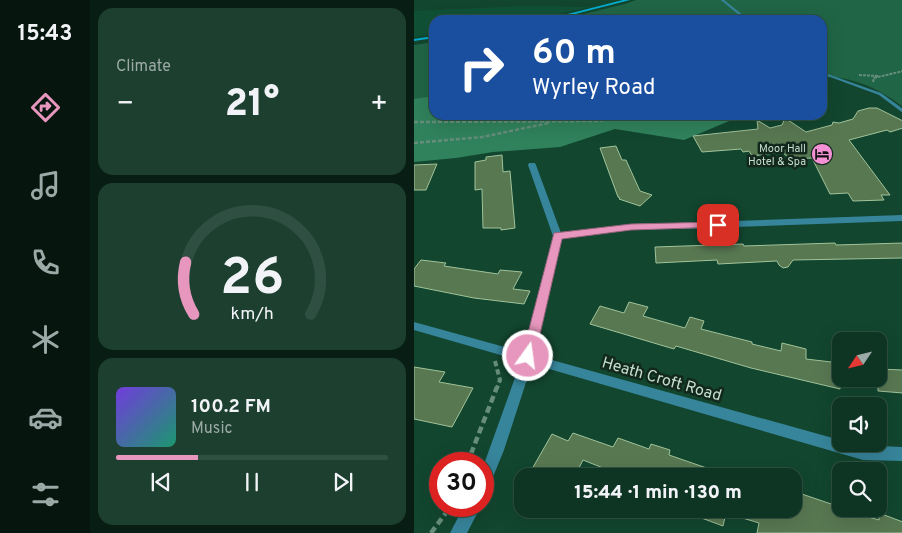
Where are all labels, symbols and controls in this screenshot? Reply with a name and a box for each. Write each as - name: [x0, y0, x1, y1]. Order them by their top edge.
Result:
- text: 15:43: [18, 21, 72, 48]
- text: 60 m: [532, 32, 616, 76]
- icon: right: [449, 35, 514, 100]
- text: Climate: [116, 57, 171, 77]
- text: Wyrley Road: [532, 75, 655, 102]
- text: 21°: [225, 81, 279, 130]
- text: −: [116, 87, 134, 123]
- text: +: [370, 87, 388, 123]
- icon: directions: [28, 90, 63, 125]
- place label: Moor Hall Hotel & Spa: [748, 142, 806, 169]
- hotel icon: Moor Hall Hotel & Spa: [810, 142, 834, 166]
- icon: music: [28, 168, 63, 203]
- pin: [697, 204, 739, 246]
- icon: arrive: [704, 211, 732, 239]
- icon: phone: [28, 245, 63, 280]
- text: 26: [220, 247, 284, 313]
- text: km/h: [230, 303, 274, 326]
- icon: climate: [28, 322, 63, 357]
- position arrow: [501, 329, 553, 381]
- north arrow: [832, 332, 886, 388]
- map controls: [832, 332, 887, 517]
- street label: Heath Croft Road: [599, 353, 724, 407]
- text: 100.2 FM: [191, 395, 271, 419]
- button: sound: [832, 397, 887, 452]
- icon: car: [28, 400, 63, 435]
- text: Music: [191, 419, 232, 439]
- speed limit sign: 30: [429, 452, 494, 517]
- button: search: [832, 462, 887, 517]
- icon: previous: [147, 468, 175, 496]
- icon: pause: [238, 468, 266, 496]
- icon: next: [329, 468, 357, 496]
- icon: filters: [28, 477, 63, 512]
- text: 15:44 · 1 min · 130 m: [574, 481, 742, 505]

